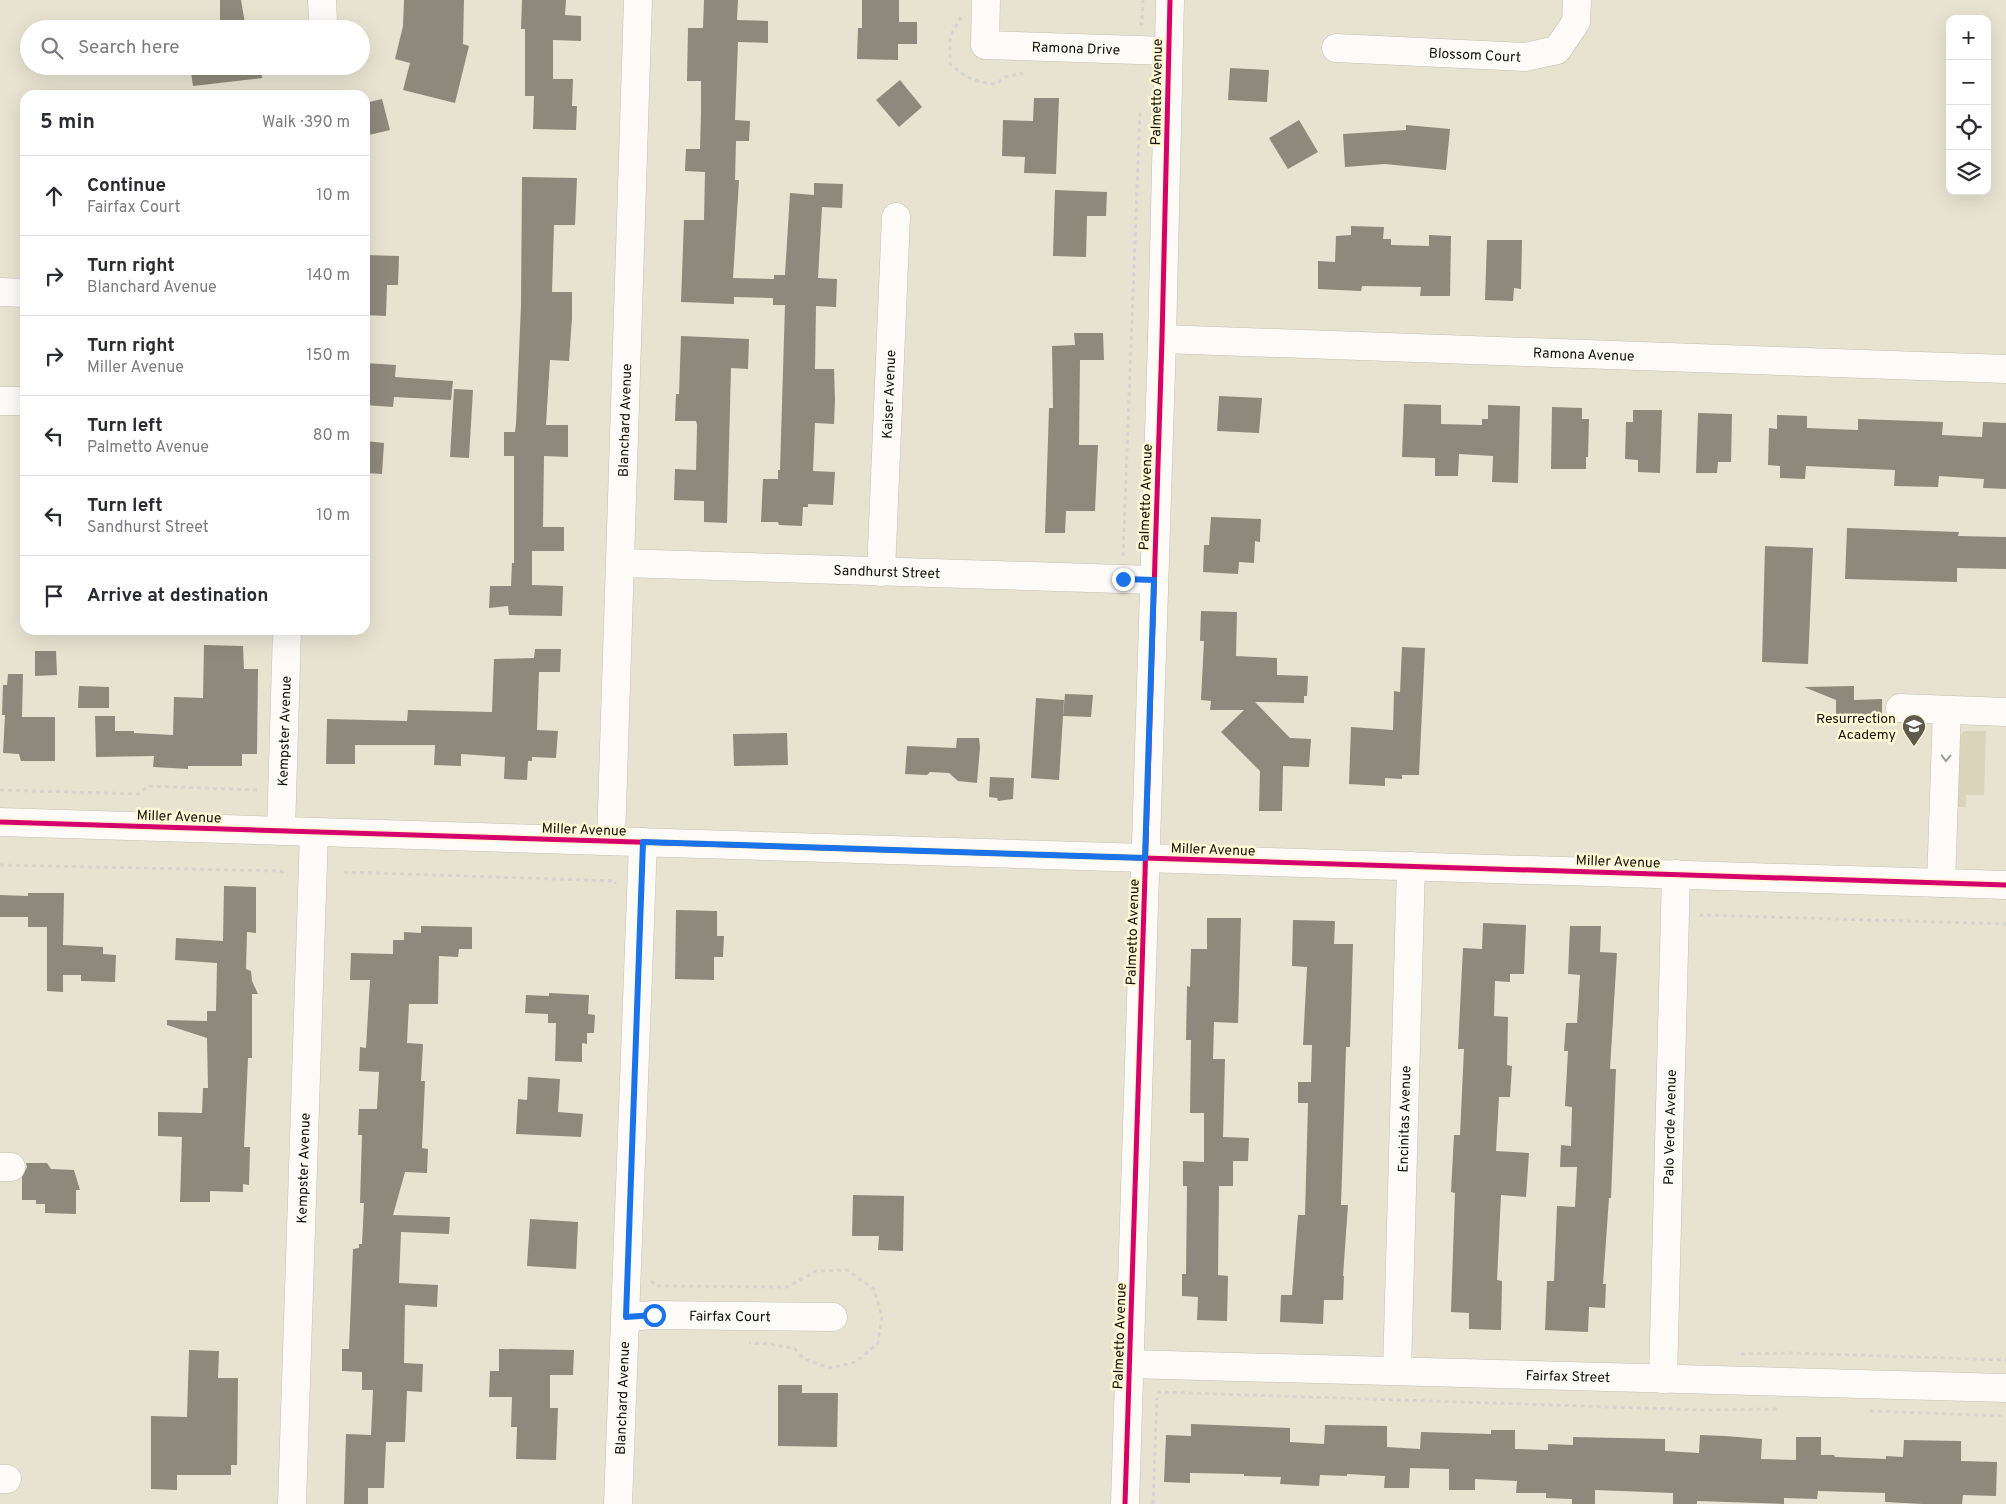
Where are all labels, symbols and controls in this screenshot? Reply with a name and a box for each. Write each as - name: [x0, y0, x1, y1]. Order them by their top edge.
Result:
- map controls: [1946, 15, 1991, 195]
- button: +: [1946, 15, 1991, 60]
- search box: [20, 20, 370, 75]
- icon: search: [38, 34, 66, 62]
- text: Search here: [78, 36, 180, 60]
- street label: Palmetto Avenue: [1148, 39, 1167, 145]
- street label: Ramona Drive: [1031, 40, 1120, 59]
- street label: Blossom Court: [1428, 45, 1521, 67]
- button: −: [1946, 60, 1991, 105]
- button: locate: [1946, 105, 1991, 150]
- text: 5 min: [40, 109, 95, 136]
- text: Walk · 390 m: [262, 113, 350, 133]
- button: layers: [1946, 150, 1991, 195]
- text: Continue: [87, 174, 166, 198]
- icon: ahead: [40, 182, 68, 210]
- text: 10 m: [316, 186, 350, 206]
- text: Fairfax Court: [87, 198, 181, 218]
- text: Turn right: [87, 254, 175, 278]
- icon: right: [40, 262, 68, 290]
- text: 140 m: [307, 266, 350, 286]
- text: Blanchard Avenue: [87, 278, 217, 298]
- text: Turn right: [87, 334, 175, 358]
- icon: right: [40, 342, 68, 370]
- street label: Ramona Avenue: [1533, 345, 1635, 366]
- text: 150 m: [307, 346, 350, 366]
- street label: Kaiser Avenue: [880, 349, 900, 439]
- text: Miller Avenue: [87, 358, 184, 378]
- street label: Blanchard Avenue: [616, 363, 636, 477]
- text: Turn left: [87, 414, 163, 438]
- icon: left: [40, 422, 68, 450]
- text: 80 m: [313, 426, 350, 446]
- text: Palmetto Avenue: [87, 438, 209, 458]
- street label: Palmetto Avenue: [1136, 443, 1157, 551]
- text: Turn left: [87, 494, 163, 518]
- icon: left: [40, 502, 68, 530]
- text: 10 m: [316, 506, 350, 526]
- text: Sandhurst Street: [87, 518, 209, 538]
- street label: Sandhurst Street: [833, 563, 940, 583]
- route end: [1112, 568, 1135, 591]
- icon: arrive: [40, 582, 68, 610]
- text: Arrive at destination: [87, 584, 268, 608]
- street label: Kempster Avenue: [275, 675, 296, 787]
- place label: Resurrection Academy: [1816, 711, 1896, 744]
- school or university icon: Resurrection Academy: [1901, 713, 1927, 747]
- one-way arrow: [1940, 755, 1951, 763]
- street label: Miller Avenue: [136, 808, 222, 827]
- street label: Miller Avenue: [541, 821, 627, 840]
- street label: Miller Avenue: [1170, 841, 1256, 860]
- street label: Miller Avenue: [1575, 853, 1661, 872]
- street label: Palmetto Avenue: [1123, 878, 1144, 986]
- street label: Encinitas Avenue: [1396, 1065, 1415, 1173]
- street label: Palo Verde Avenue: [1661, 1069, 1681, 1185]
- street label: Kempster Avenue: [294, 1113, 315, 1224]
- street label: Palmetto Avenue: [1110, 1282, 1131, 1390]
- route start: [643, 1304, 666, 1327]
- street label: Fairfax Court: [689, 1308, 771, 1326]
- street label: Blanchard Avenue: [613, 1341, 634, 1455]
- street label: Fairfax Street: [1525, 1368, 1610, 1387]

